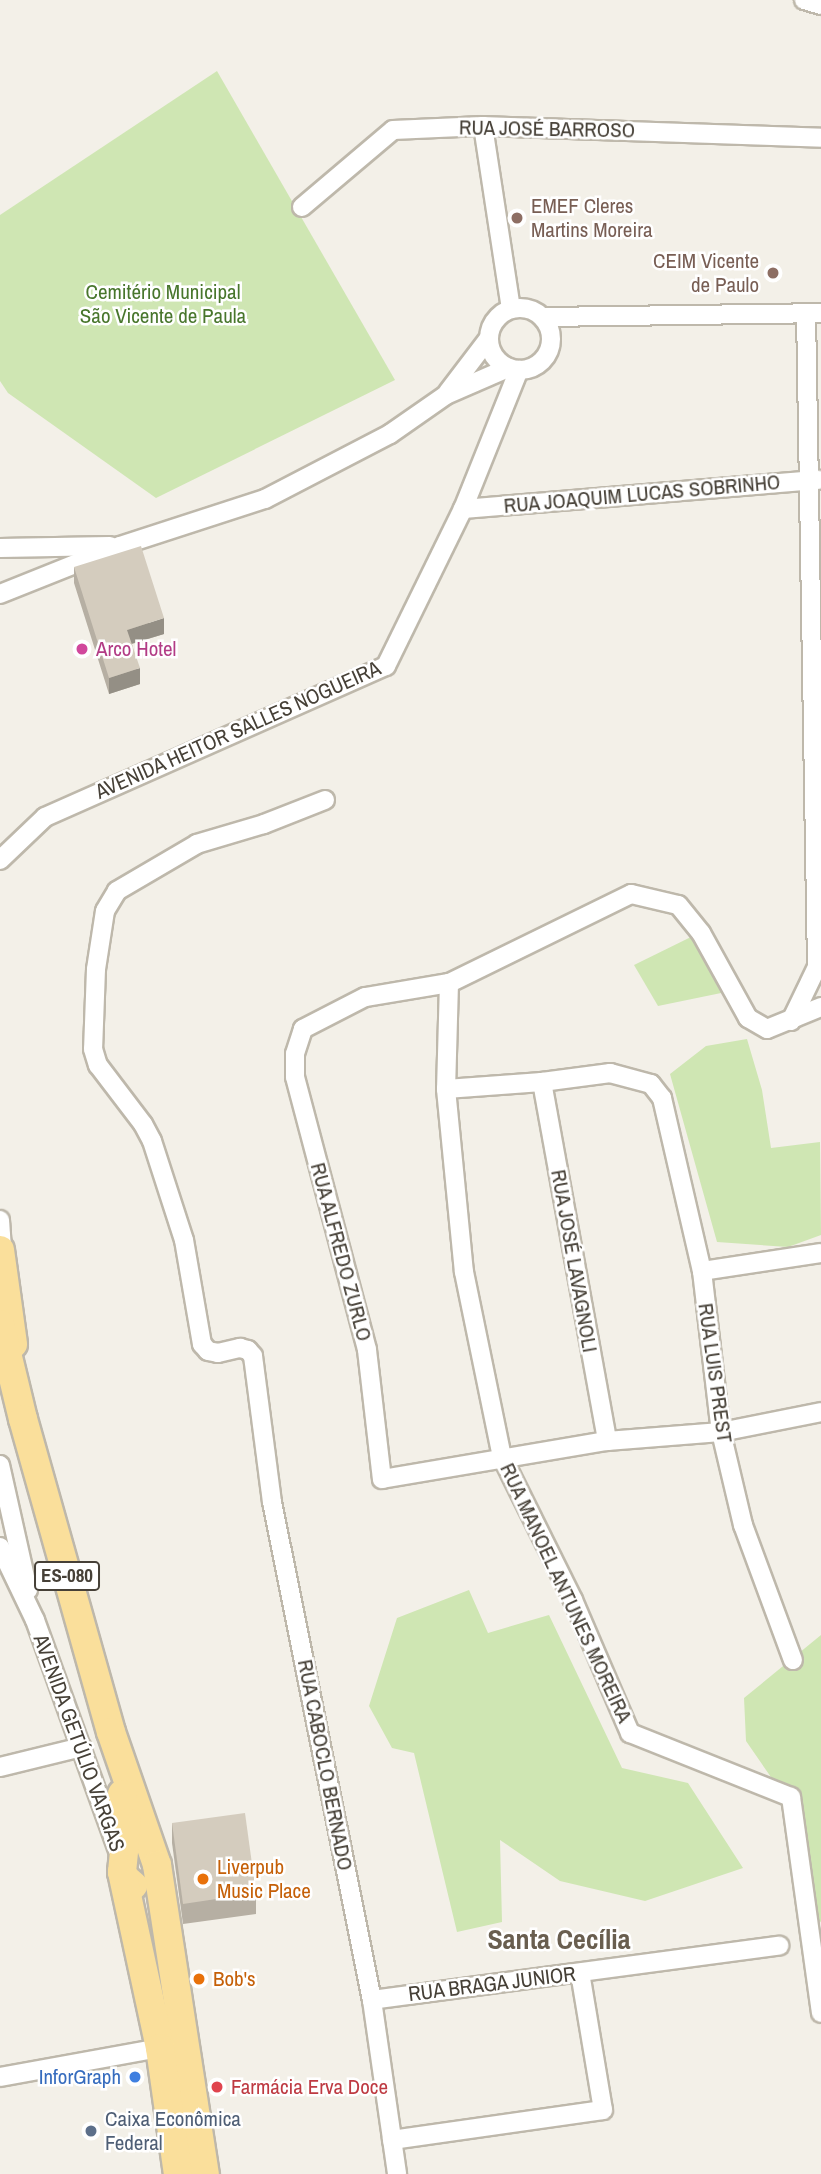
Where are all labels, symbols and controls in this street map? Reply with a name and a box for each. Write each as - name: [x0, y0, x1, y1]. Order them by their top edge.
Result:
- street label: RUA JOSÉ BARROSO: [458, 115, 636, 143]
- place label: EMEF Cleres Martins Moreira: [531, 193, 653, 243]
- marker: EMEF Cleres Martins Moreira: [509, 210, 525, 226]
- place label: CEIM Vicente de Paulo: [653, 248, 759, 298]
- marker: CEIM Vicente de Paulo: [765, 265, 781, 281]
- park label: Cemitério Municipal São Vicente de Paula: [80, 279, 246, 329]
- street label: RUA JOAQUIM LUCAS SOBRINHO: [502, 469, 782, 519]
- place label: Arco Hotel: [96, 636, 176, 662]
- marker: Arco Hotel: [74, 641, 90, 657]
- street label: AVENIDA HEITOR SALLES NOGUEIRA: [91, 655, 385, 805]
- street label: RUA ALFREDO ZURLO: [305, 1159, 377, 1345]
- street label: RUA JOSÉ LAVAGNOLI: [545, 1167, 603, 1355]
- street label: RUA LUIS PREST: [693, 1301, 737, 1445]
- street label: RUA MANOEL ANTUNES MOREIRA: [494, 1458, 638, 1728]
- road number: ES-080: [34, 1560, 100, 1592]
- street label: AVENIDA GETÚLIO VARGAS: [28, 1631, 130, 1855]
- street label: RUA CABOCLO BERNADO: [292, 1657, 358, 1873]
- place label: Liverpub Music Place: [217, 1854, 311, 1904]
- marker: Liverpub Music Place: [195, 1871, 211, 1887]
- district label: Santa Cecília: [488, 1922, 630, 1956]
- street label: RUA BRAGA JUNIOR: [406, 1961, 578, 2007]
- place label: Bob's: [213, 1966, 256, 1992]
- marker: Bob's: [191, 1971, 207, 1987]
- place label: InforGraph: [39, 2064, 121, 2090]
- marker: InforGraph: [127, 2069, 143, 2085]
- place label: Farmácia Erva Doce: [231, 2074, 388, 2100]
- marker: Farmácia Erva Doce: [209, 2079, 225, 2095]
- place label: Caixa Econômica Federal: [105, 2106, 241, 2156]
- marker: Caixa Econômica Federal: [83, 2123, 99, 2139]

